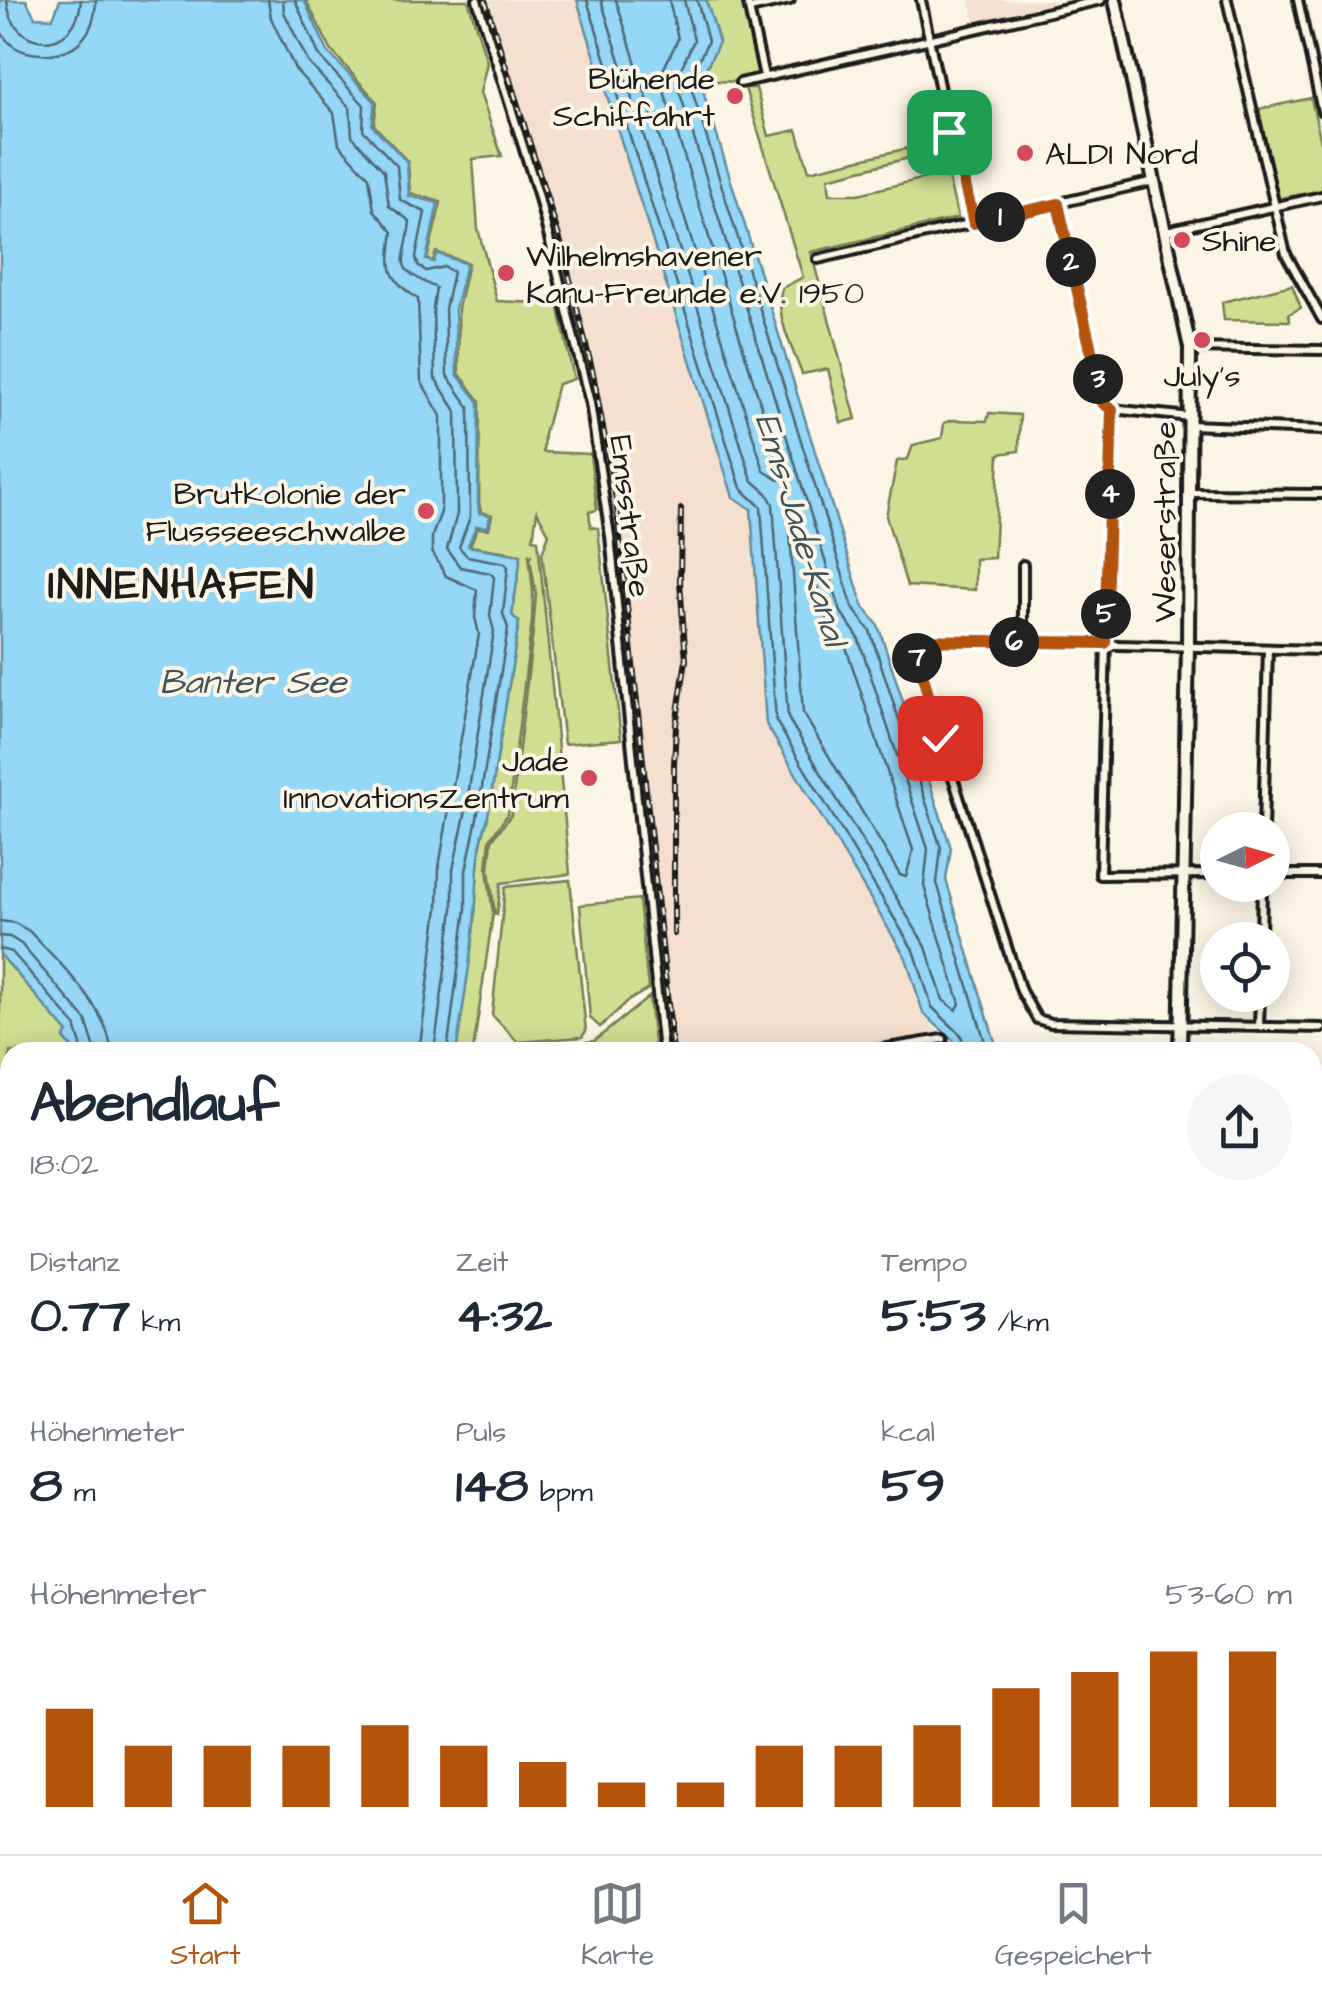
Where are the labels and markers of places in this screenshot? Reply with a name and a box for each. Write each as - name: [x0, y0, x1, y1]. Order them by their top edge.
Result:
- place label: Blühende Schiffahrt: [553, 57, 715, 139]
- marker: Blühende Schiffahrt: [724, 85, 746, 107]
- pin: [907, 90, 992, 175]
- place label: ALDI Nord: [1045, 132, 1198, 177]
- marker: ALDI Nord: [1014, 142, 1036, 164]
- pin: 1: [975, 192, 1025, 242]
- place label: Shine: [1202, 219, 1277, 264]
- marker: Shine: [1171, 229, 1193, 251]
- place label: Wilhelmshavener Kanu-Freunde e.V. 1950: [526, 234, 864, 316]
- pin: 2: [1046, 237, 1096, 287]
- marker: Wilhelmshavener Kanu-Freunde e.V. 1950: [495, 262, 517, 284]
- marker: July's: [1191, 329, 1213, 351]
- pin: 3: [1073, 354, 1123, 404]
- place label: July's: [1163, 354, 1241, 399]
- pin: 4: [1085, 469, 1135, 519]
- place label: Brutkolonie der Flussseeschwalbe: [145, 472, 406, 554]
- marker: Brutkolonie der Flussseeschwalbe: [415, 500, 437, 522]
- pin: 5: [1081, 589, 1131, 639]
- pin: 6: [989, 617, 1039, 667]
- pin: 7: [892, 633, 942, 683]
- pin: [898, 696, 983, 781]
- place label: Jade InnovationsZentrum: [283, 739, 569, 821]
- marker: Jade InnovationsZentrum: [578, 767, 600, 789]

